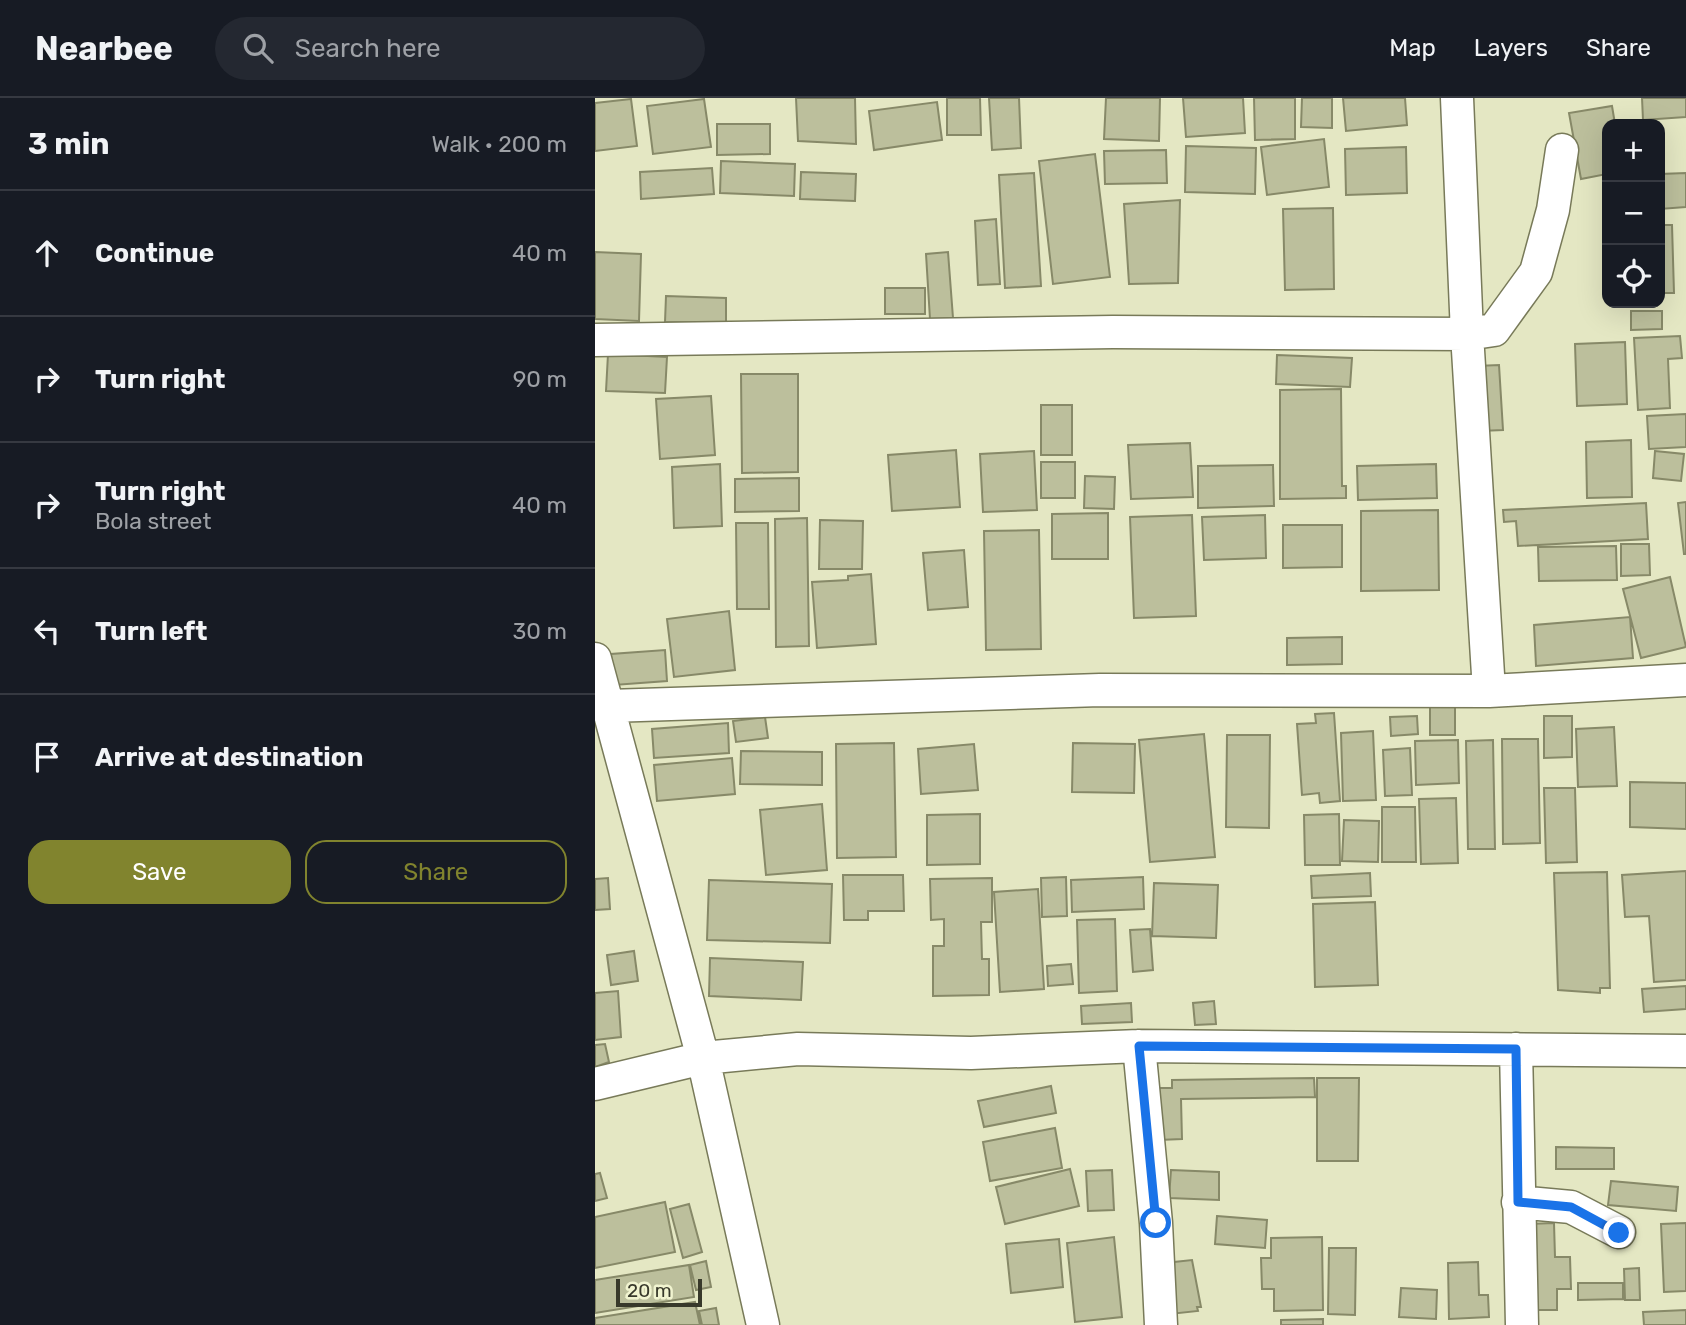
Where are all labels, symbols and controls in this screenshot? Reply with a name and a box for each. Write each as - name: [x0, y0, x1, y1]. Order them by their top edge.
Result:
- search box: [215, 17, 705, 80]
- text: Nearbee: [35, 29, 173, 68]
- icon: search: [239, 29, 277, 67]
- text: Search here: [295, 33, 441, 64]
- text: Map: [1389, 34, 1436, 62]
- text: Layers: [1474, 34, 1548, 62]
- text: Share: [1586, 34, 1651, 62]
- map controls: [1602, 119, 1665, 308]
- button: +: [1602, 119, 1665, 182]
- text: 3 min: [28, 126, 110, 162]
- text: Walk · 200 m: [432, 130, 567, 158]
- button: −: [1602, 182, 1665, 245]
- icon: ahead: [28, 234, 66, 272]
- text: Continue: [95, 238, 214, 269]
- text: 40 m: [512, 239, 567, 267]
- button: locate: [1602, 245, 1665, 308]
- icon: right: [28, 360, 66, 398]
- text: Turn right: [95, 364, 225, 395]
- text: 90 m: [513, 365, 567, 393]
- text: Turn right: [95, 476, 225, 507]
- icon: right: [28, 486, 66, 524]
- text: 40 m: [512, 491, 567, 519]
- text: Bola street: [95, 507, 211, 535]
- icon: left: [28, 612, 66, 650]
- text: Turn left: [95, 616, 207, 647]
- text: 30 m: [512, 617, 567, 645]
- icon: arrive: [28, 738, 66, 776]
- text: Arrive at destination: [95, 742, 363, 773]
- button: Save: [28, 840, 291, 904]
- button: Share: [305, 840, 567, 904]
- route start: [1140, 1207, 1171, 1238]
- route end: [1603, 1217, 1634, 1248]
- scale bar: [616, 1276, 702, 1308]
- text: 20 m: [627, 1279, 672, 1302]

